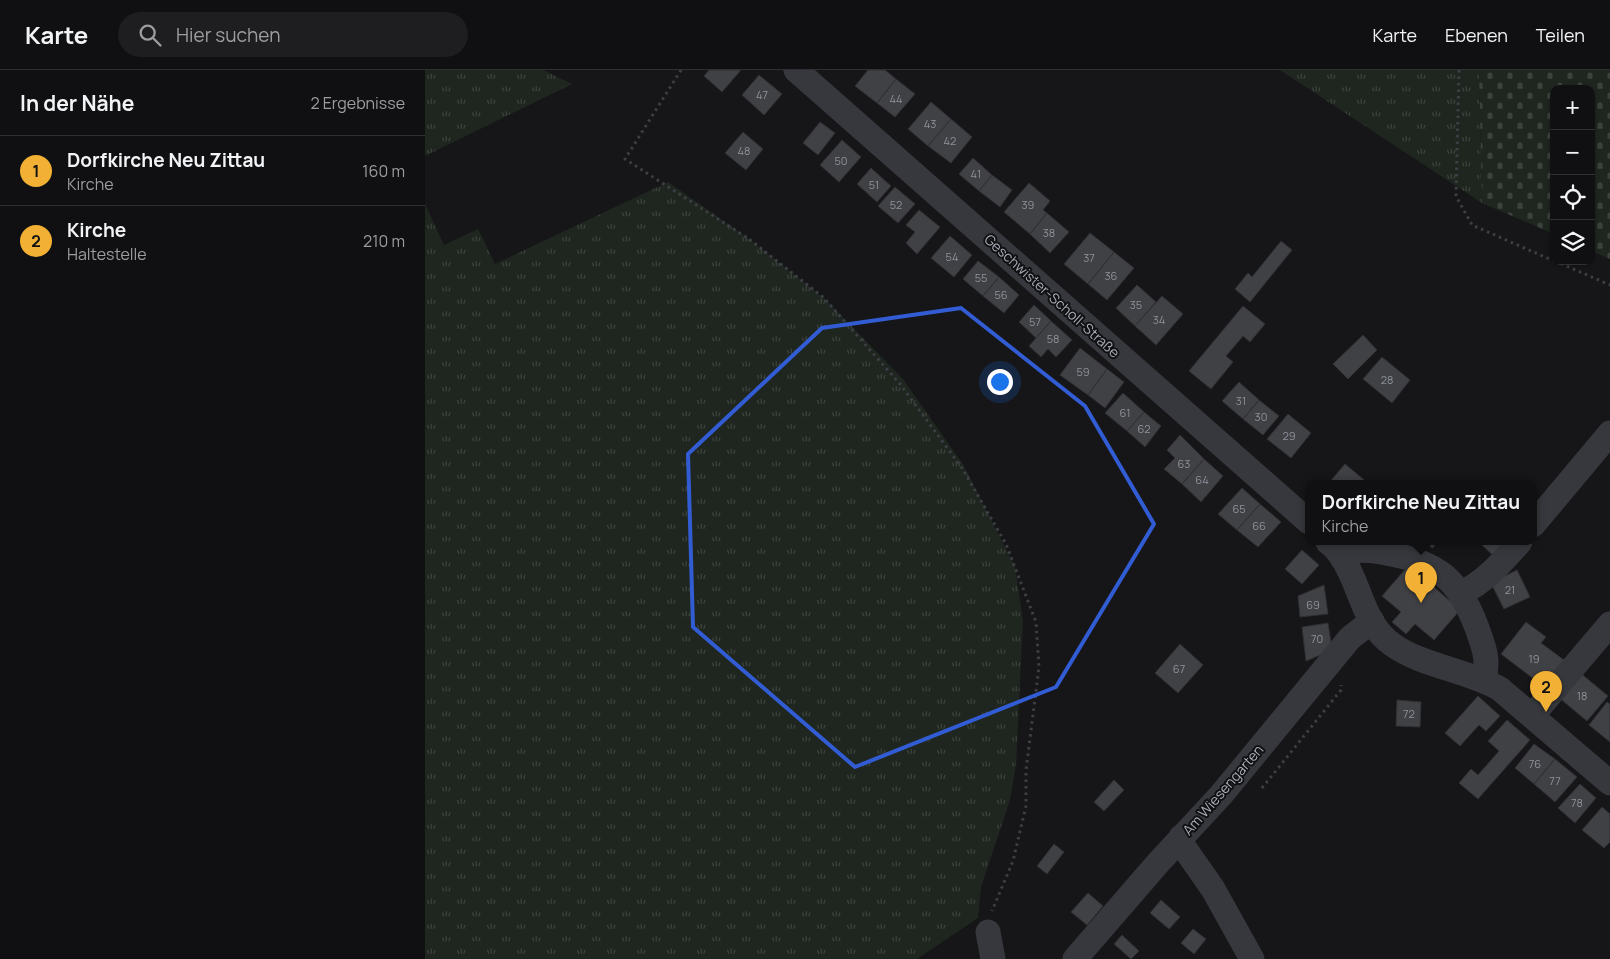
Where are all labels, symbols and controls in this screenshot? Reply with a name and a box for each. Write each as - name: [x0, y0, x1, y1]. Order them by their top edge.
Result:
- search box: [118, 12, 468, 57]
- text: Karte: [25, 18, 88, 51]
- icon: search: [136, 21, 164, 49]
- text: Hier suchen: [176, 22, 280, 48]
- text: Karte: [1373, 23, 1417, 47]
- text: Ebenen: [1445, 23, 1508, 47]
- text: Teilen: [1536, 23, 1585, 47]
- map controls: [1550, 85, 1595, 265]
- button: +: [1550, 85, 1595, 130]
- house number: 47: [756, 87, 768, 102]
- text: In der Nähe: [20, 89, 134, 117]
- house number: 44: [889, 91, 903, 106]
- text: 2 Ergebnisse: [310, 92, 405, 114]
- house number: 43: [924, 116, 936, 131]
- button: −: [1550, 130, 1595, 175]
- house number: 42: [944, 133, 956, 148]
- house number: 48: [738, 143, 750, 158]
- text: Dorfkirche Neu Zittau: [67, 147, 265, 173]
- house number: 50: [834, 153, 848, 168]
- text: 1: [32, 160, 40, 182]
- text: 160 m: [362, 160, 405, 182]
- house number: 41: [971, 166, 981, 181]
- text: Kirche: [67, 173, 114, 195]
- button: locate: [1550, 175, 1595, 220]
- house number: 51: [869, 177, 879, 192]
- house number: 52: [890, 197, 902, 212]
- house number: 39: [1022, 197, 1035, 212]
- text: Kirche: [67, 217, 126, 243]
- button: layers: [1550, 220, 1595, 265]
- house number: 38: [1043, 225, 1055, 240]
- text: 2: [31, 230, 41, 252]
- text: 210 m: [363, 230, 405, 252]
- street label: Geschwister-Scholl-Straße: [981, 230, 1124, 362]
- text: Haltestelle: [67, 243, 147, 265]
- house number: 54: [946, 249, 958, 264]
- house number: 37: [1083, 250, 1095, 265]
- house number: 36: [1105, 268, 1118, 283]
- house number: 55: [975, 270, 987, 285]
- house number: 56: [994, 287, 1008, 302]
- house number: 35: [1130, 297, 1142, 312]
- house number: 34: [1153, 312, 1165, 327]
- house number: 57: [1029, 314, 1041, 329]
- house number: 58: [1047, 331, 1059, 346]
- house number: 59: [1076, 364, 1090, 379]
- your location: [987, 369, 1013, 395]
- house number: 28: [1381, 372, 1393, 387]
- house number: 31: [1236, 393, 1246, 408]
- house number: 61: [1120, 405, 1130, 420]
- house number: 30: [1255, 409, 1267, 424]
- house number: 62: [1137, 421, 1151, 436]
- house number: 29: [1282, 428, 1296, 443]
- house number: 63: [1178, 456, 1190, 471]
- house number: 64: [1195, 472, 1209, 487]
- popup: [1305, 480, 1537, 545]
- text: Dorfkirche Neu Zittau: [1322, 489, 1520, 515]
- house number: 65: [1232, 501, 1246, 516]
- text: Kirche: [1322, 515, 1368, 537]
- house number: 66: [1252, 518, 1266, 533]
- pin: 1: [1405, 562, 1437, 603]
- house number: 21: [1505, 582, 1515, 597]
- house number: 69: [1306, 597, 1320, 612]
- house number: 70: [1311, 631, 1323, 646]
- house number: 19: [1528, 651, 1540, 666]
- house number: 67: [1173, 661, 1185, 676]
- pin: 2: [1530, 671, 1562, 712]
- house number: 18: [1577, 688, 1587, 703]
- house number: 72: [1403, 706, 1415, 721]
- street label: Am Wiesengarten: [1178, 740, 1267, 839]
- house number: 76: [1529, 756, 1541, 771]
- house number: 77: [1549, 773, 1561, 788]
- house number: 78: [1571, 795, 1583, 810]

